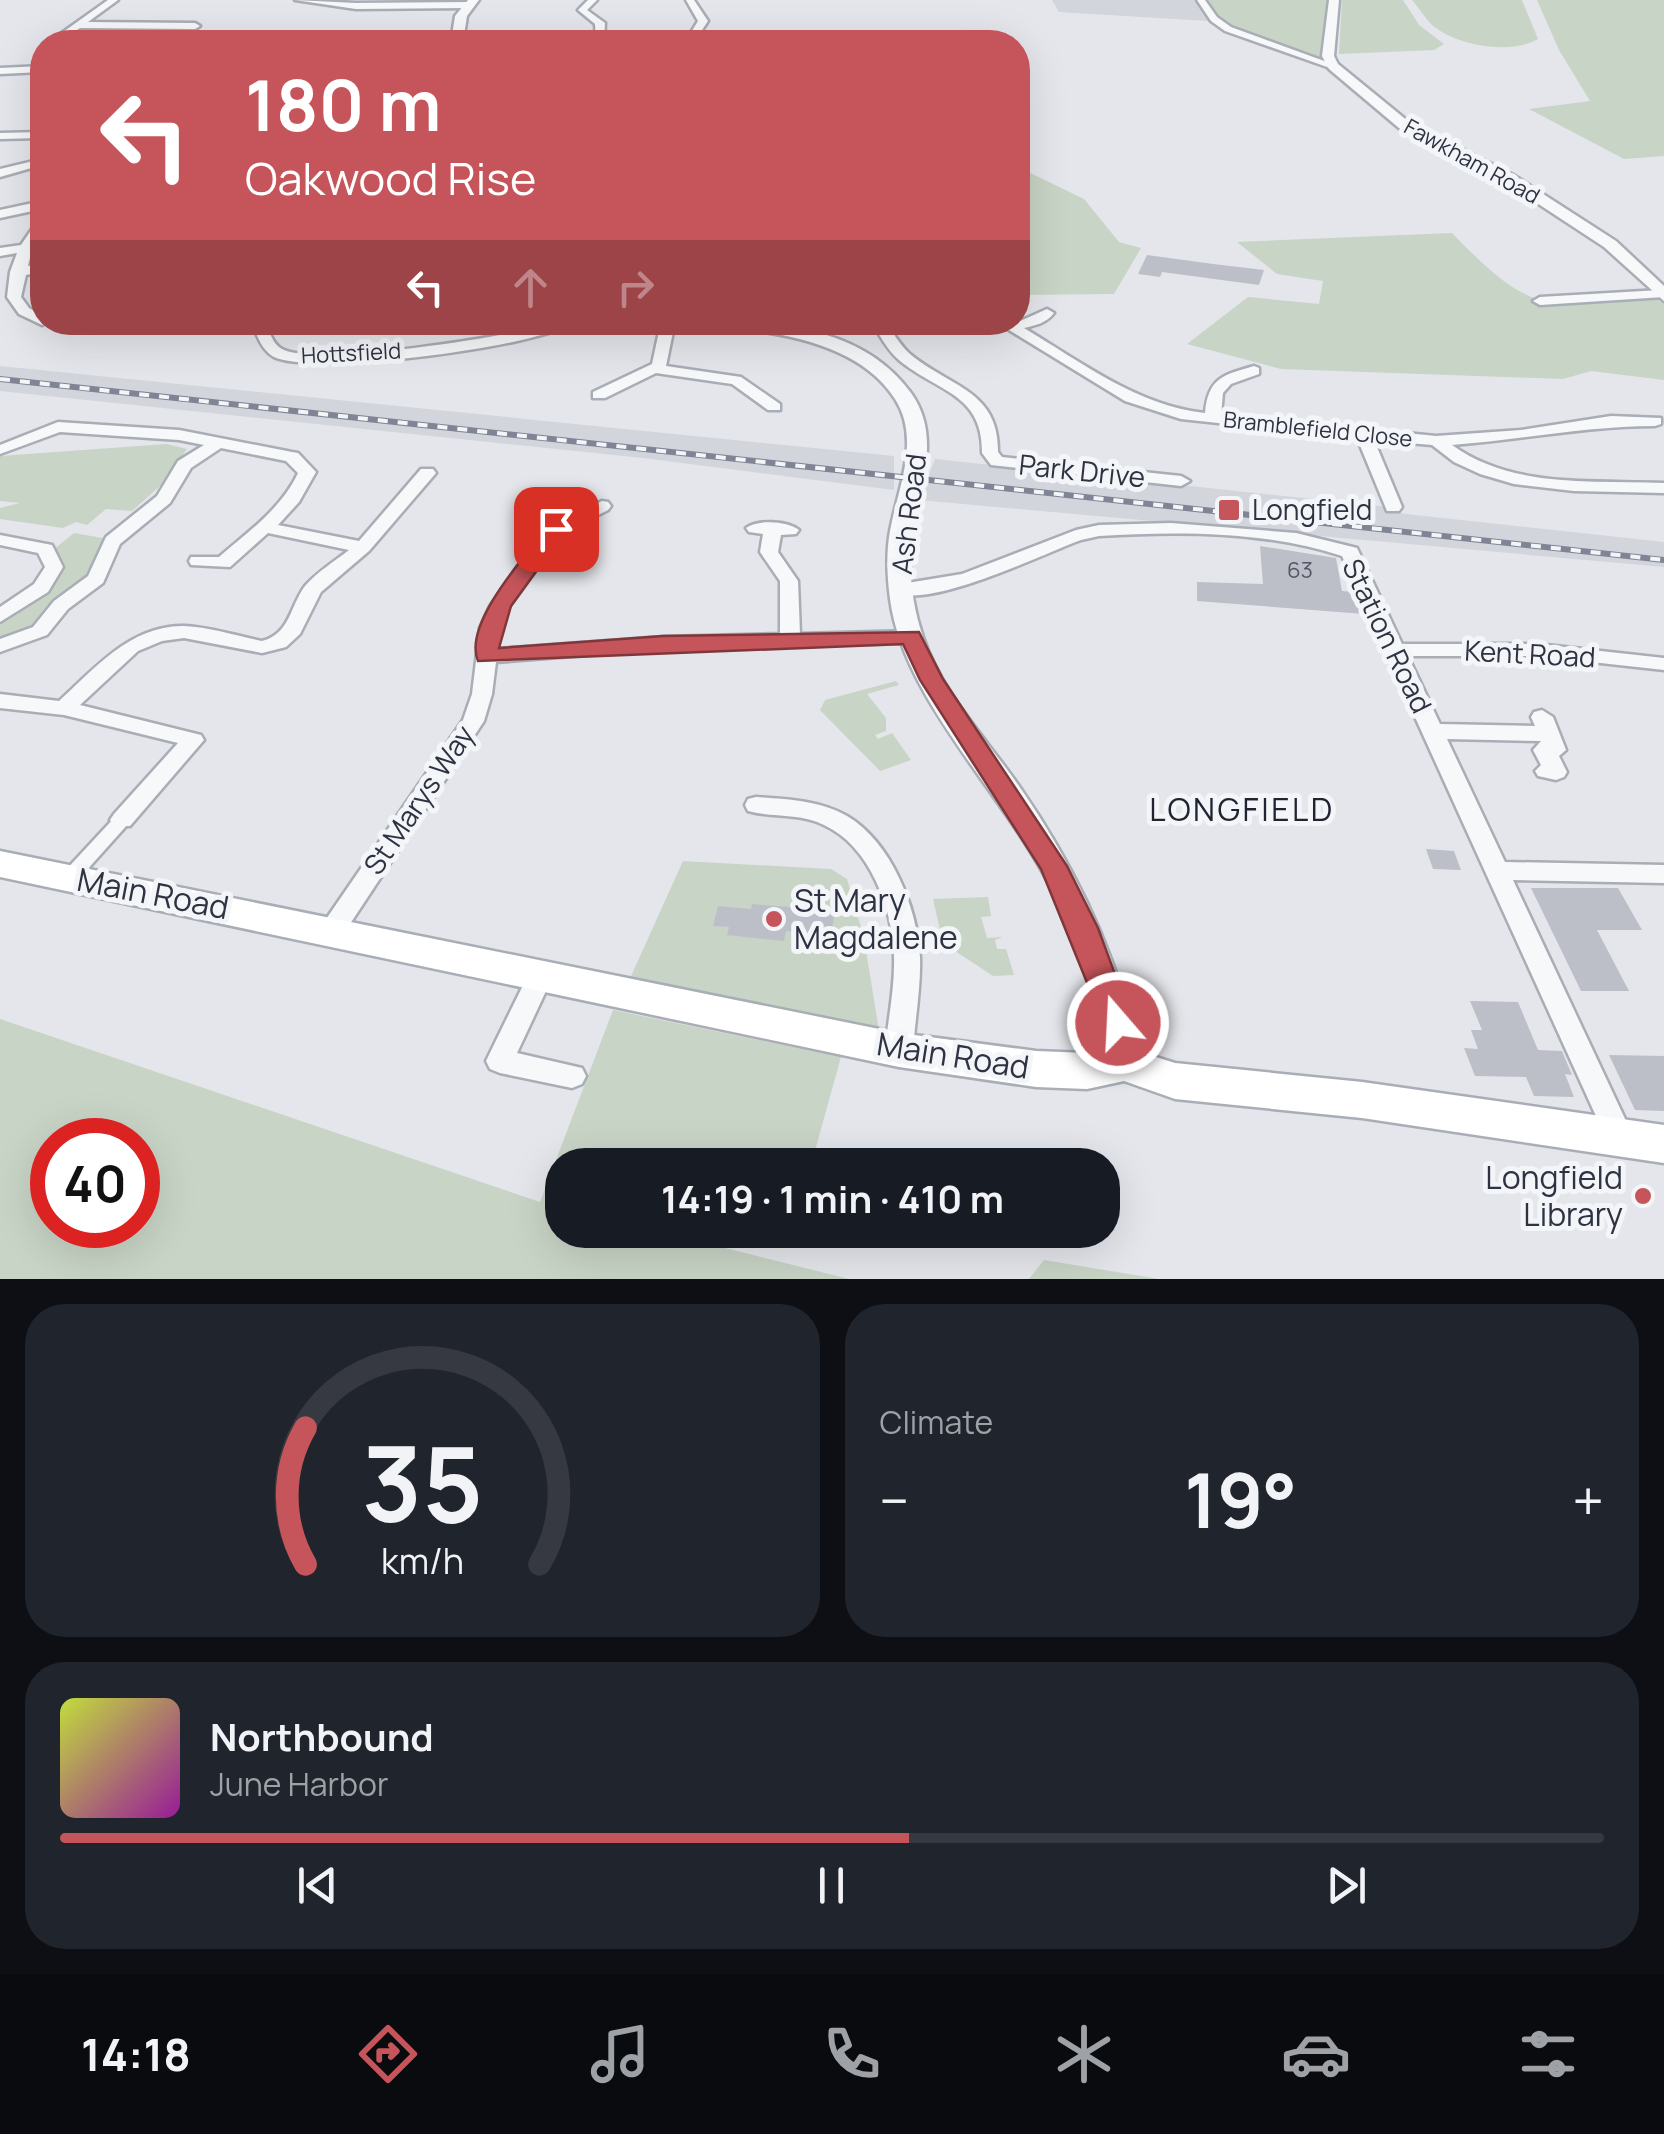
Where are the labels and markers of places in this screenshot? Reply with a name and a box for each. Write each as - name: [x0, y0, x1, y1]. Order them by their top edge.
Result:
- pin: [514, 487, 599, 572]
- place label: Longfield: [1252, 490, 1372, 528]
- marker: Longfield: [1216, 497, 1242, 523]
- place label: St Mary Magdalene: [794, 878, 958, 959]
- marker: St Mary Magdalene: [763, 908, 785, 930]
- place label: Longfield Library: [1485, 1155, 1623, 1236]
- marker: Longfield Library: [1632, 1185, 1654, 1207]

